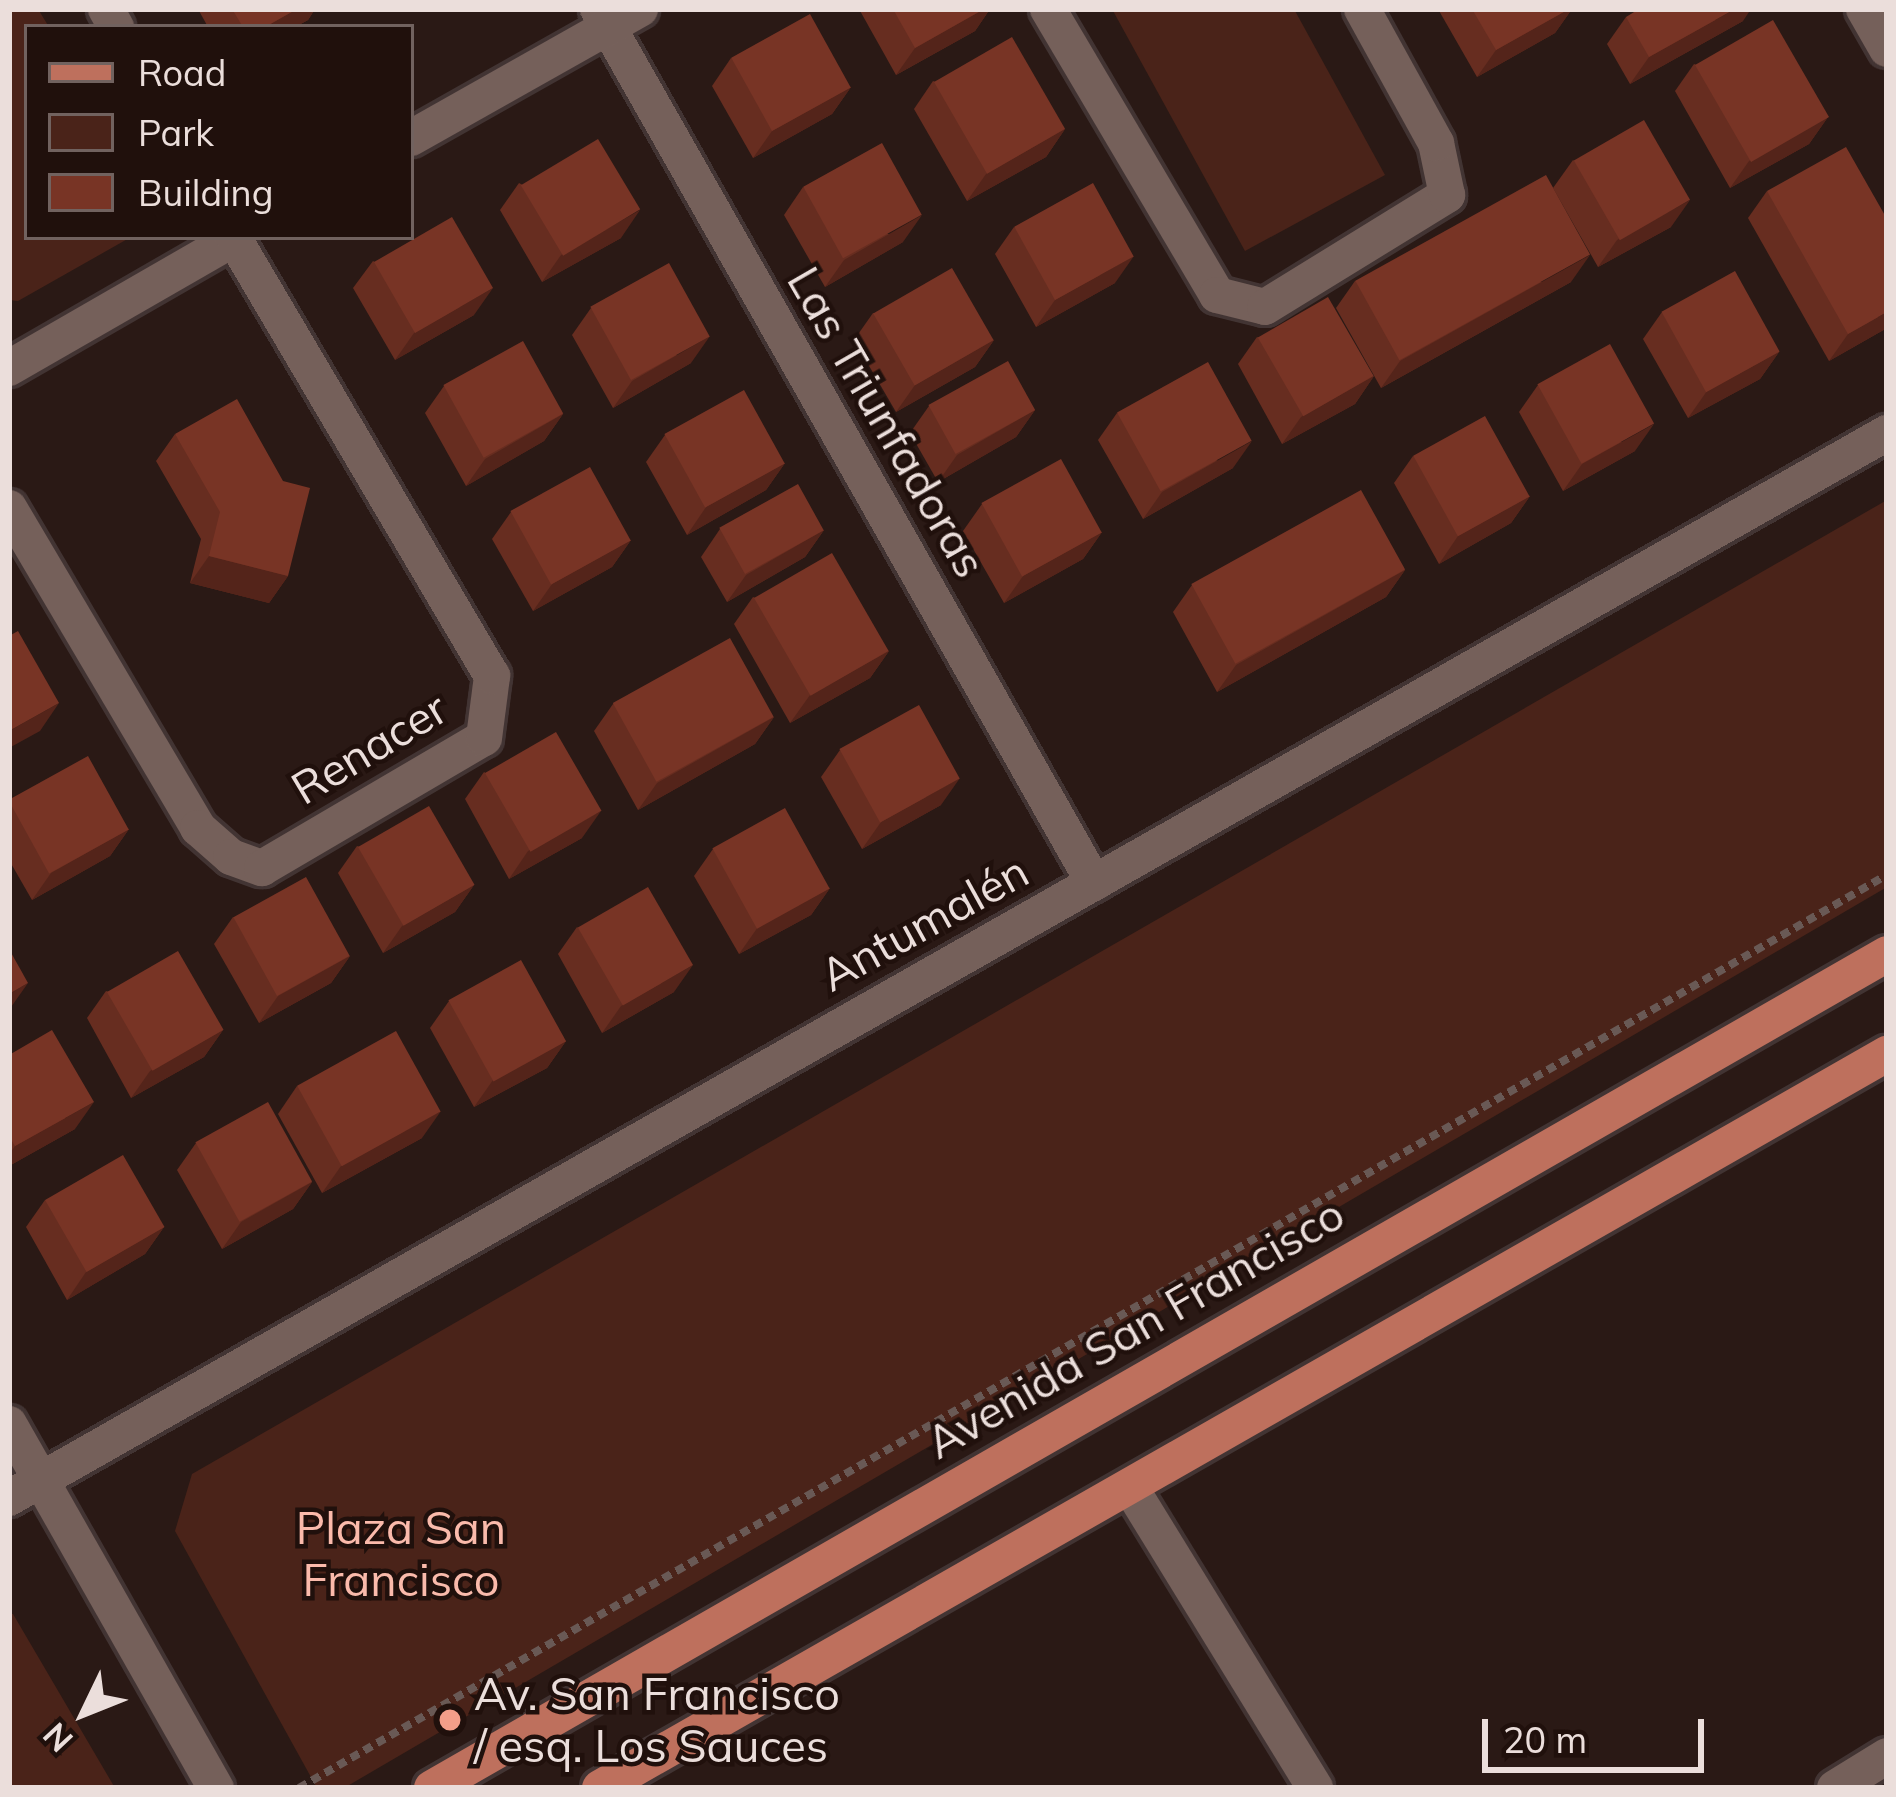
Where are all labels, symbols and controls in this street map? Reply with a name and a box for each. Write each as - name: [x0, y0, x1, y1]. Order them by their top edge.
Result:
- legend: [24, 24, 414, 240]
- text: Road: [138, 50, 226, 95]
- text: Park: [138, 110, 214, 155]
- text: Building: [138, 170, 273, 215]
- street label: Las Triunfadoras: [776, 257, 998, 587]
- street label: Renacer: [282, 681, 456, 815]
- street label: Antumalén: [811, 844, 1037, 1002]
- street label: Avenida San Francisco: [917, 1186, 1353, 1470]
- park label: Plaza San Francisco: [296, 1501, 506, 1607]
- north arrow: [24, 1653, 144, 1773]
- place label: Av. San Francisco / esq. Los Sauces: [474, 1667, 840, 1773]
- scale bar: [1488, 1695, 1710, 1769]
- marker: Av. San Francisco / esq. Los Sauces: [437, 1707, 463, 1733]
- text: N: [34, 1715, 81, 1761]
- text: 20 m: [1503, 1717, 1587, 1762]

